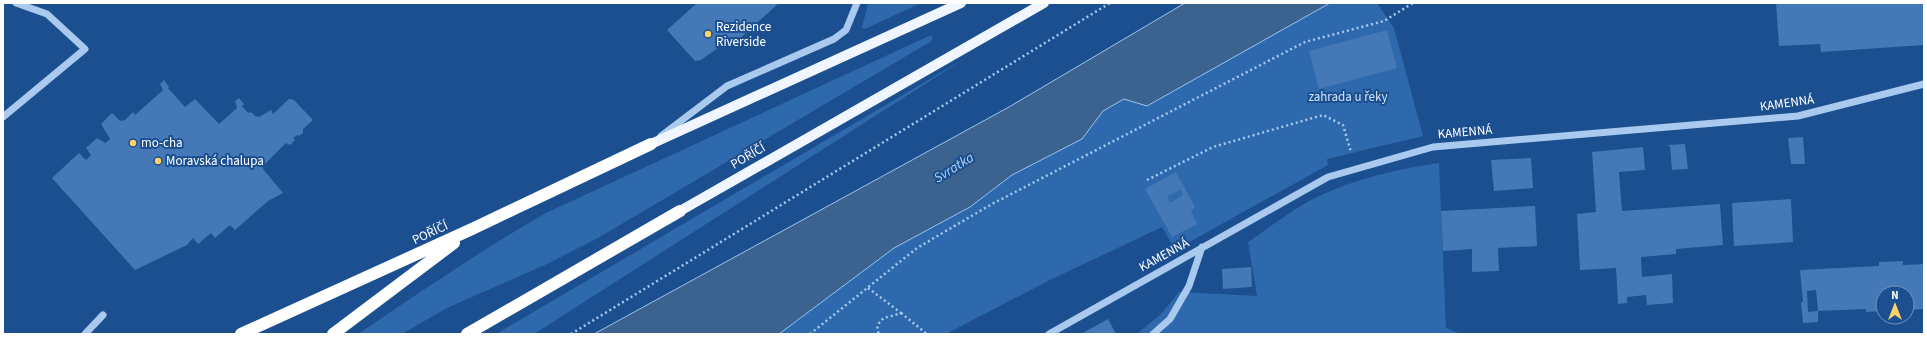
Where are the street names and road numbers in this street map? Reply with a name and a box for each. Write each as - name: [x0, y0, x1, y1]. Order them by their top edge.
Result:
- street label: KAMENNÁ: [1759, 90, 1816, 116]
- street label: KAMENNÁ: [1437, 121, 1494, 143]
- street label: POŘÍČÍ: [727, 139, 769, 173]
- street label: POŘÍČÍ: [409, 217, 451, 249]
- street label: KAMENNÁ: [1136, 233, 1193, 276]

